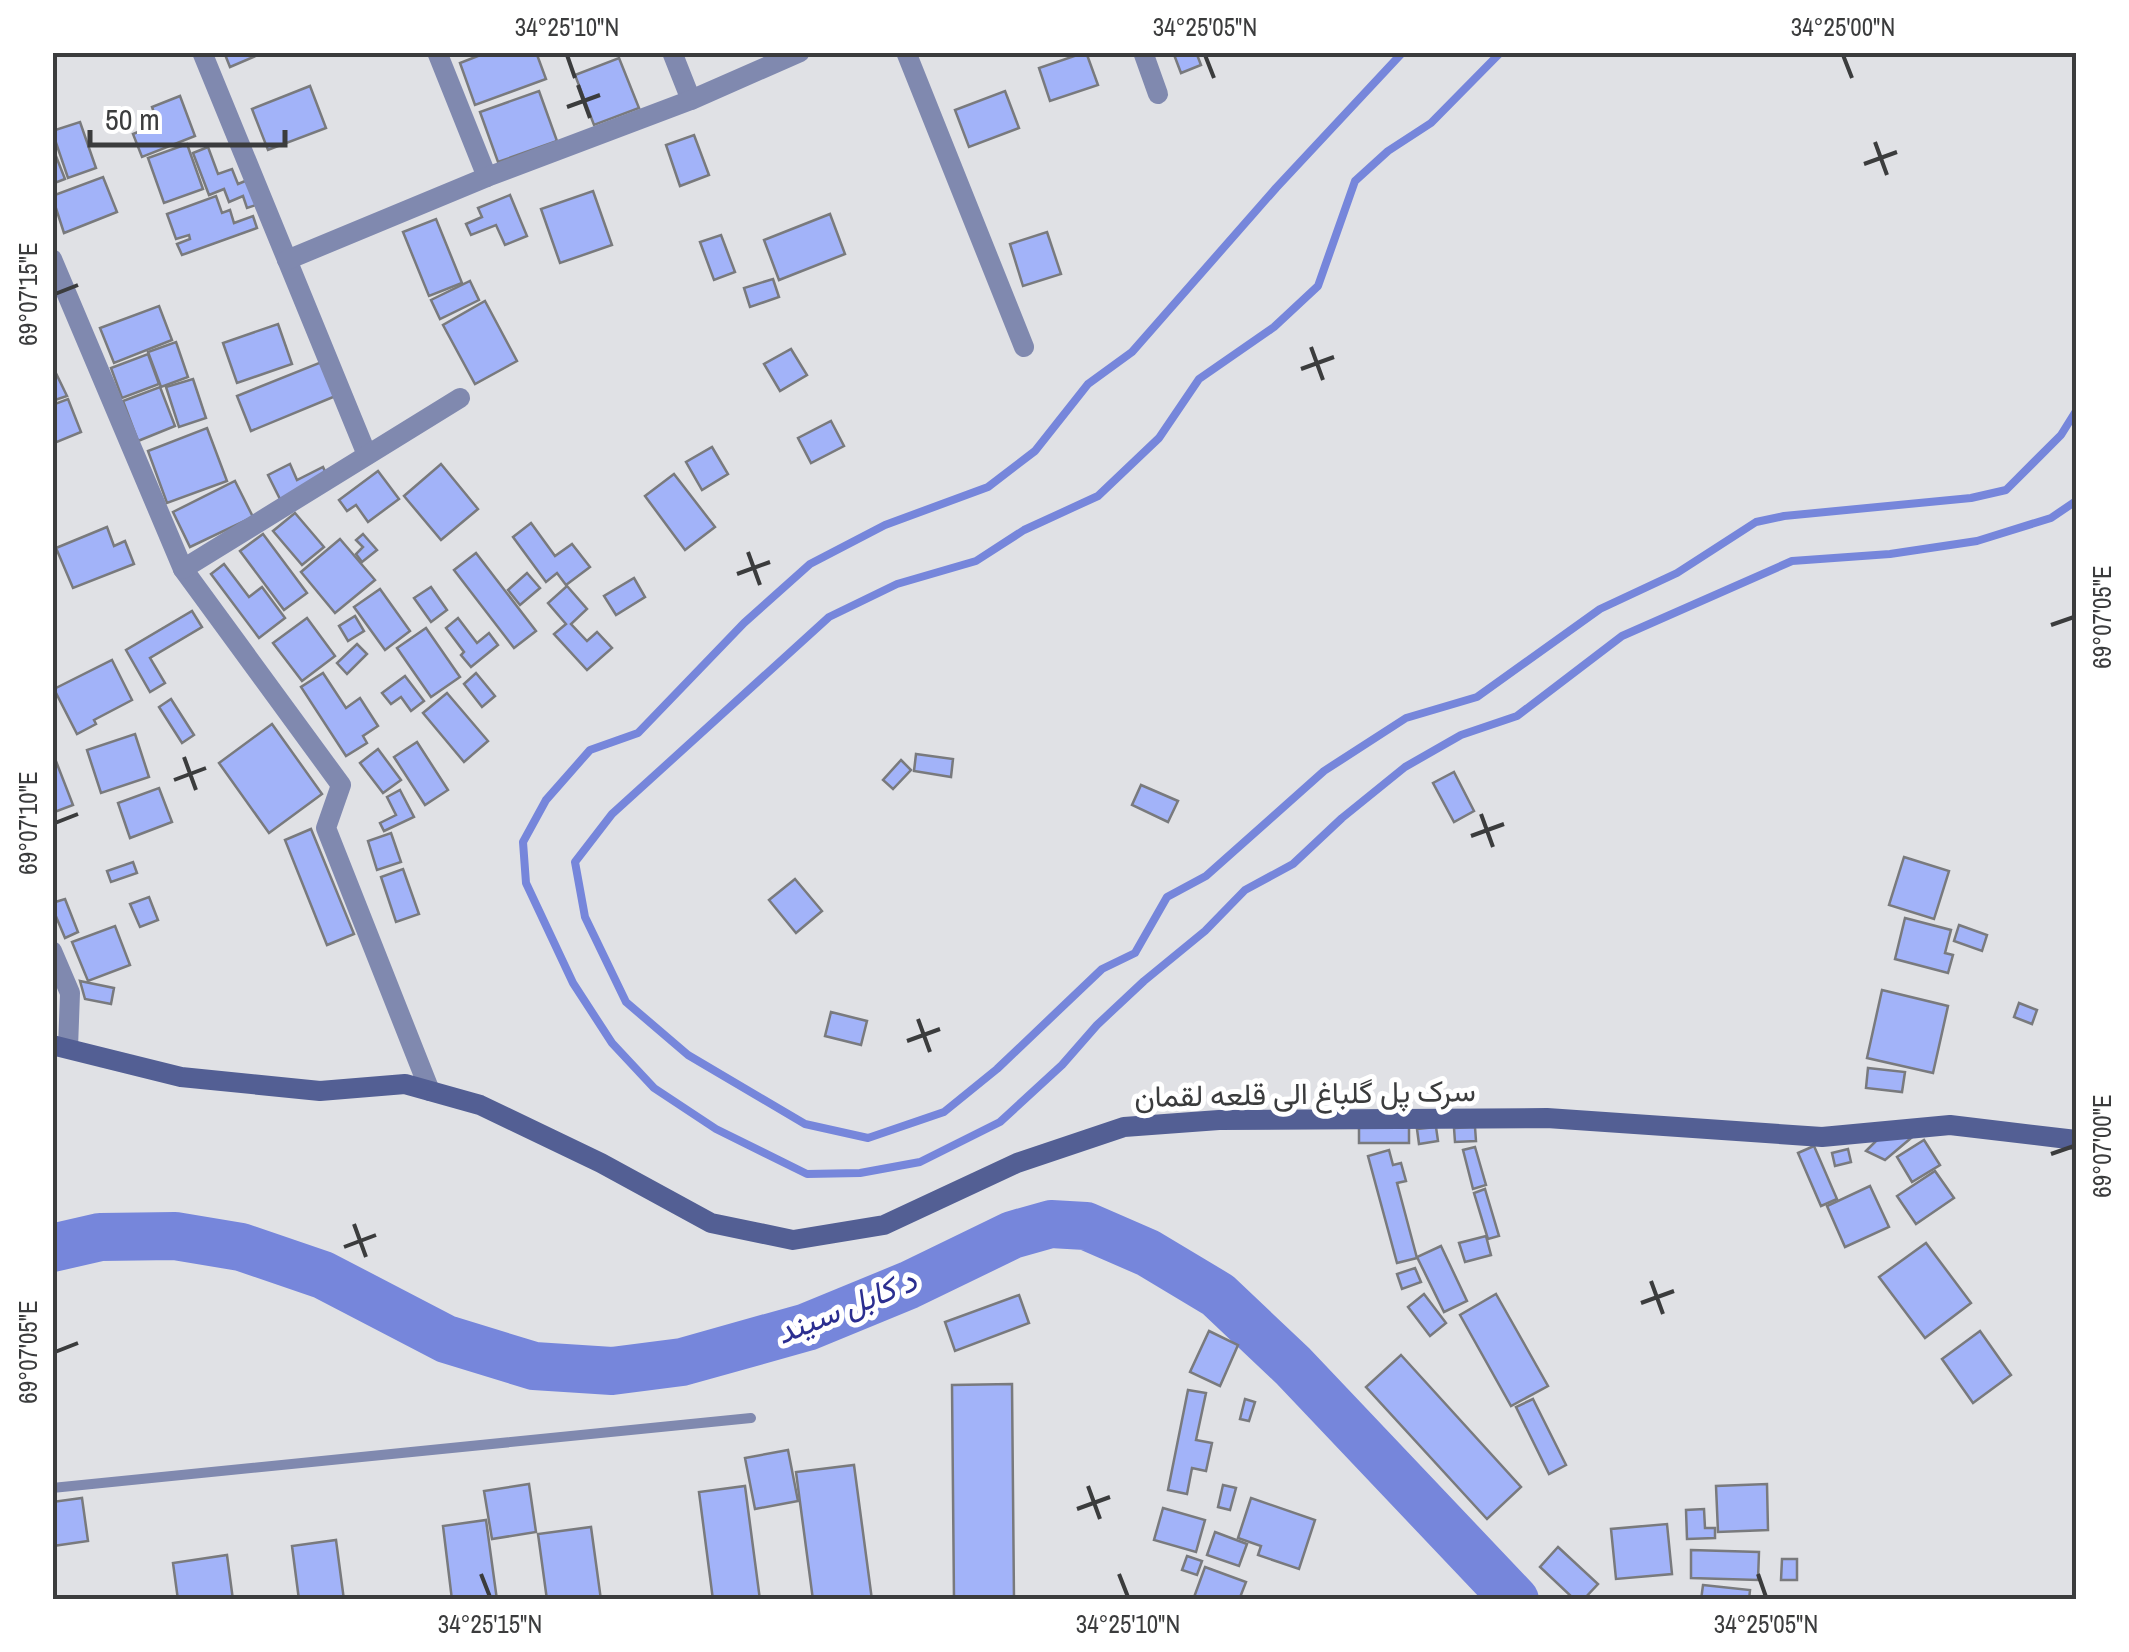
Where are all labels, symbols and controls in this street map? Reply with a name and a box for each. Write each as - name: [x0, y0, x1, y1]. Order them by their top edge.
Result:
- text: 34°25'10"N: [515, 10, 619, 44]
- text: 34°25'05"N: [1153, 10, 1257, 44]
- text: 34°25'00"N: [1791, 10, 1895, 44]
- scale bar: [90, 85, 285, 147]
- text: 50 m: [105, 99, 160, 139]
- text: 69°07'15"E: [11, 242, 45, 346]
- text: 69°07'05"E: [2085, 565, 2119, 669]
- text: 69°07'10"E: [11, 771, 45, 875]
- street label: سرک پل گلباغ الی قلعه لقمان: [1134, 1070, 1476, 1117]
- text: 69°07'00"E: [2085, 1094, 2119, 1198]
- water label: د کابل سيند: [769, 1258, 923, 1354]
- text: 69°07'05"E: [11, 1300, 45, 1404]
- text: 34°25'15"N: [438, 1607, 542, 1641]
- text: 34°25'10"N: [1076, 1607, 1180, 1641]
- text: 34°25'05"N: [1714, 1607, 1818, 1641]

